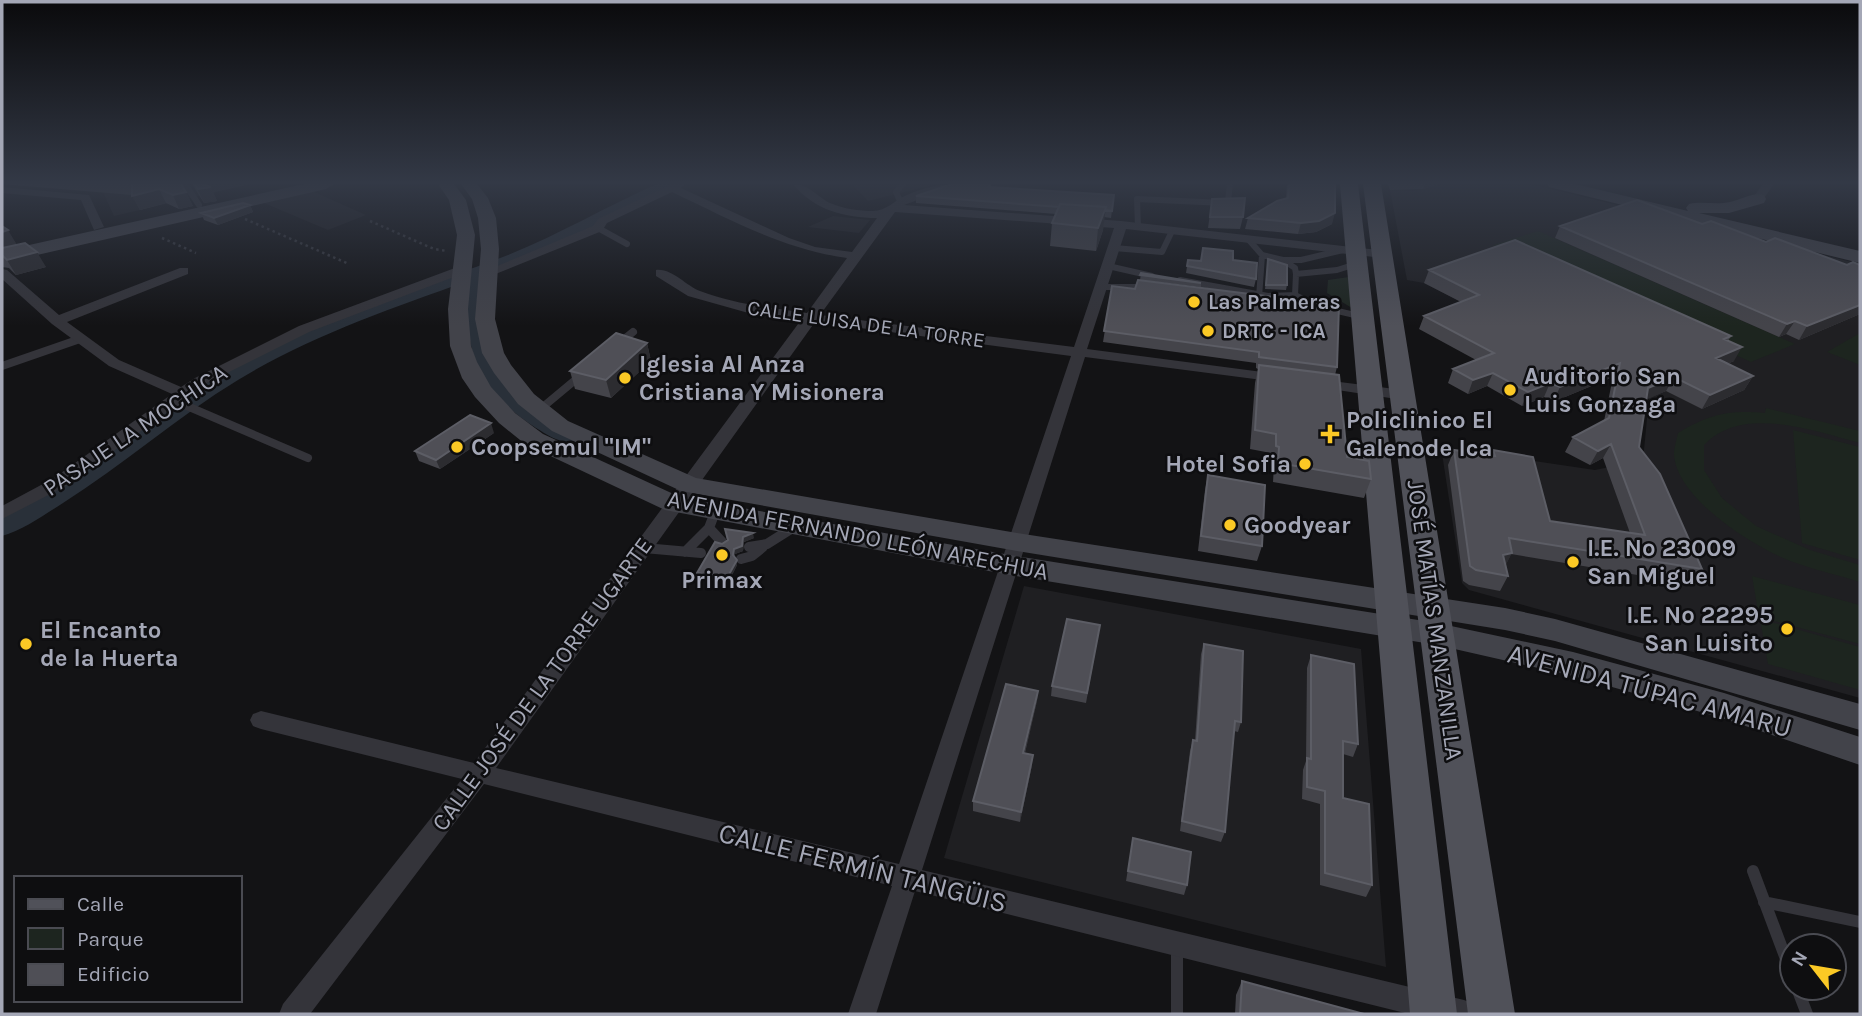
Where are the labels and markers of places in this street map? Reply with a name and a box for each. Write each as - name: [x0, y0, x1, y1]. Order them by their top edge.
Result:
- place label: Las Palmeras: [1208, 290, 1341, 314]
- marker: Las Palmeras: [1186, 294, 1202, 310]
- place label: DRTC - ICA: [1222, 319, 1326, 343]
- marker: DRTC - ICA: [1200, 323, 1216, 339]
- place label: Iglesia Al Anza Cristiana Y Misionera: [639, 350, 885, 406]
- place label: Auditorio San Luis Gonzaga: [1524, 362, 1681, 418]
- marker: Iglesia Al Anza Cristiana Y Misionera: [617, 370, 633, 386]
- marker: Auditorio San Luis Gonzaga: [1502, 382, 1518, 398]
- place label: Policlinico El Galenode Ica: [1346, 406, 1493, 462]
- marker: Policlinico El Galenode Ica: [1320, 424, 1340, 444]
- place label: Coopsemul "IM": [471, 433, 651, 461]
- marker: Coopsemul "IM": [449, 439, 465, 455]
- place label: Hotel Sofia: [1165, 450, 1291, 478]
- marker: Hotel Sofia: [1297, 456, 1313, 472]
- place label: Goodyear: [1244, 511, 1351, 539]
- marker: Goodyear: [1222, 517, 1238, 533]
- place label: I.E. Nº 23009 San Miguel: [1587, 534, 1736, 590]
- marker: Primax: [714, 547, 730, 563]
- marker: I.E. Nº 23009 San Miguel: [1565, 554, 1581, 570]
- place label: Primax: [681, 566, 763, 594]
- place label: I.E. Nº 22295 San Luisito: [1626, 601, 1773, 657]
- place label: El Encanto de la Huerta: [40, 616, 179, 672]
- marker: I.E. Nº 22295 San Luisito: [1779, 621, 1795, 637]
- marker: El Encanto de la Huerta: [18, 636, 34, 652]

